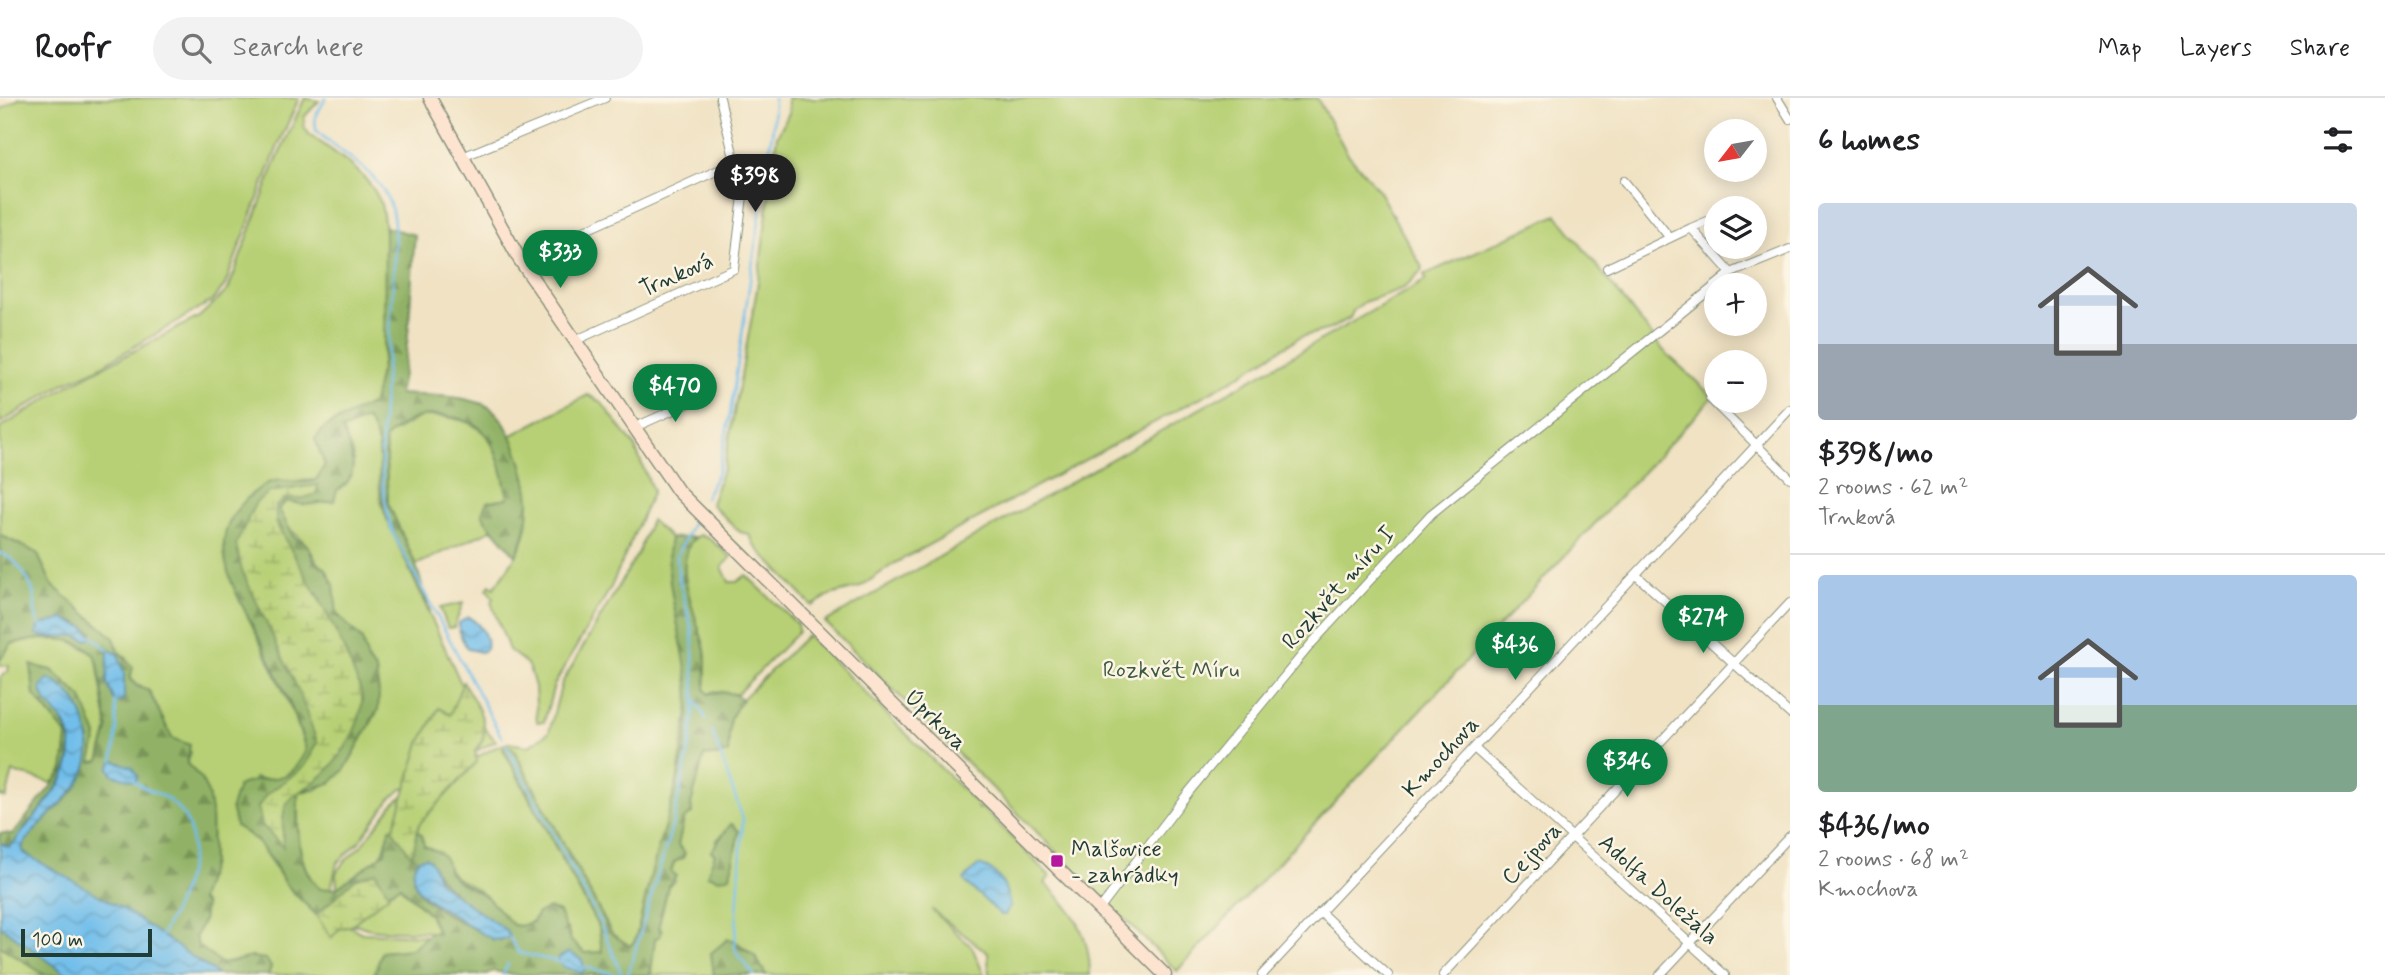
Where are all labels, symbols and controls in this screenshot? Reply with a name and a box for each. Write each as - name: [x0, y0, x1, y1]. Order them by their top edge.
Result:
- search box: [153, 17, 643, 80]
- text: Roofr: [35, 26, 111, 70]
- icon: search: [177, 29, 215, 67]
- text: Search here: [233, 31, 364, 65]
- text: Map: [2098, 33, 2142, 64]
- text: Layers: [2180, 33, 2252, 64]
- text: Share: [2290, 33, 2350, 64]
- north arrow: [1704, 119, 1768, 182]
- map controls: [1704, 119, 1767, 413]
- text: 6 homes: [1818, 121, 1920, 160]
- icon: filters: [2319, 121, 2357, 159]
- pin: $398: [714, 155, 796, 214]
- text: $398: [730, 162, 780, 192]
- button: layers: [1704, 196, 1767, 259]
- pin: $333: [519, 230, 601, 290]
- text: $333: [538, 238, 582, 268]
- street label: Trnková: [635, 246, 718, 305]
- icon: home: [2025, 248, 2151, 374]
- button: +: [1704, 273, 1767, 336]
- button: −: [1704, 350, 1767, 413]
- pin: $470: [634, 364, 716, 424]
- text: $470: [649, 372, 701, 402]
- text: $398/mo: [1818, 434, 1933, 473]
- text: 2 rooms · 62 m²: [1818, 473, 1969, 503]
- text: Trnková: [1818, 503, 1896, 533]
- street label: Rozkvět míru I: [1276, 520, 1403, 657]
- pin: $274: [1662, 596, 1744, 655]
- text: $274: [1678, 603, 1728, 633]
- icon: home: [2025, 620, 2151, 746]
- pin: $436: [1474, 622, 1556, 682]
- text: $436: [1491, 630, 1539, 660]
- park label: Rozkvět Míru: [1103, 656, 1239, 686]
- street label: Úprkova: [897, 683, 973, 758]
- street label: Kmochova: [1396, 710, 1487, 804]
- pin: $346: [1586, 740, 1668, 799]
- text: $346: [1603, 747, 1651, 777]
- text: $436/mo: [1818, 806, 1930, 845]
- street label: Cejpova: [1496, 817, 1569, 892]
- street label: Adolfa Doležala: [1591, 829, 1724, 952]
- place label: Malšovice - zahrádky: [1071, 835, 1179, 891]
- text: 2 rooms · 68 m²: [1818, 845, 1969, 875]
- marker: Malšovice - zahrádky: [1049, 853, 1065, 869]
- text: Kmochova: [1818, 875, 1918, 905]
- scale bar: [21, 926, 152, 958]
- text: 100 m: [32, 928, 83, 953]

